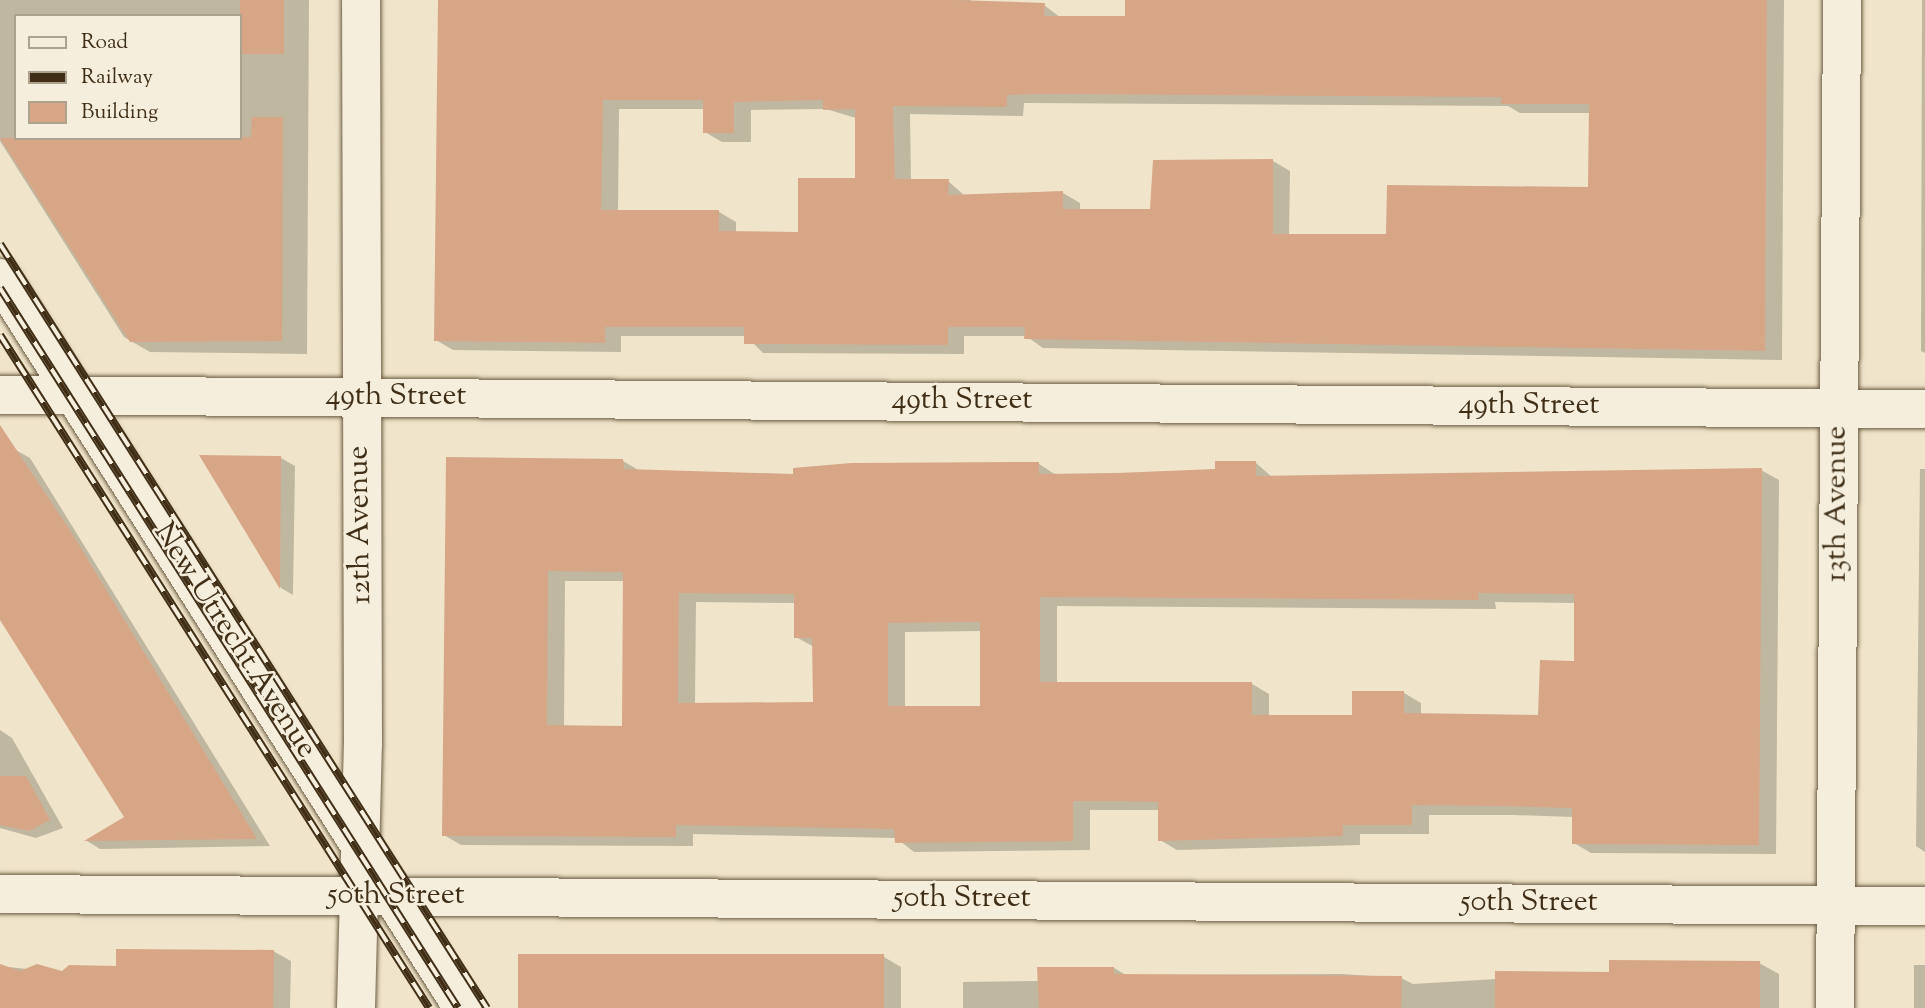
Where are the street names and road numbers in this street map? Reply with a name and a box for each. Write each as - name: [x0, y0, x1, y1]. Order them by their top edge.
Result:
- street label: 49th Street: [326, 379, 466, 415]
- street label: 49th Street: [892, 383, 1032, 419]
- street label: 49th Street: [1459, 388, 1599, 424]
- street label: 13th Avenue: [1820, 426, 1856, 582]
- street label: 12th Avenue: [342, 445, 380, 605]
- street label: New Utrecht Avenue: [144, 517, 324, 765]
- street label: 50th Street: [327, 878, 465, 914]
- street label: 50th Street: [893, 881, 1031, 917]
- street label: 50th Street: [1460, 885, 1598, 921]

